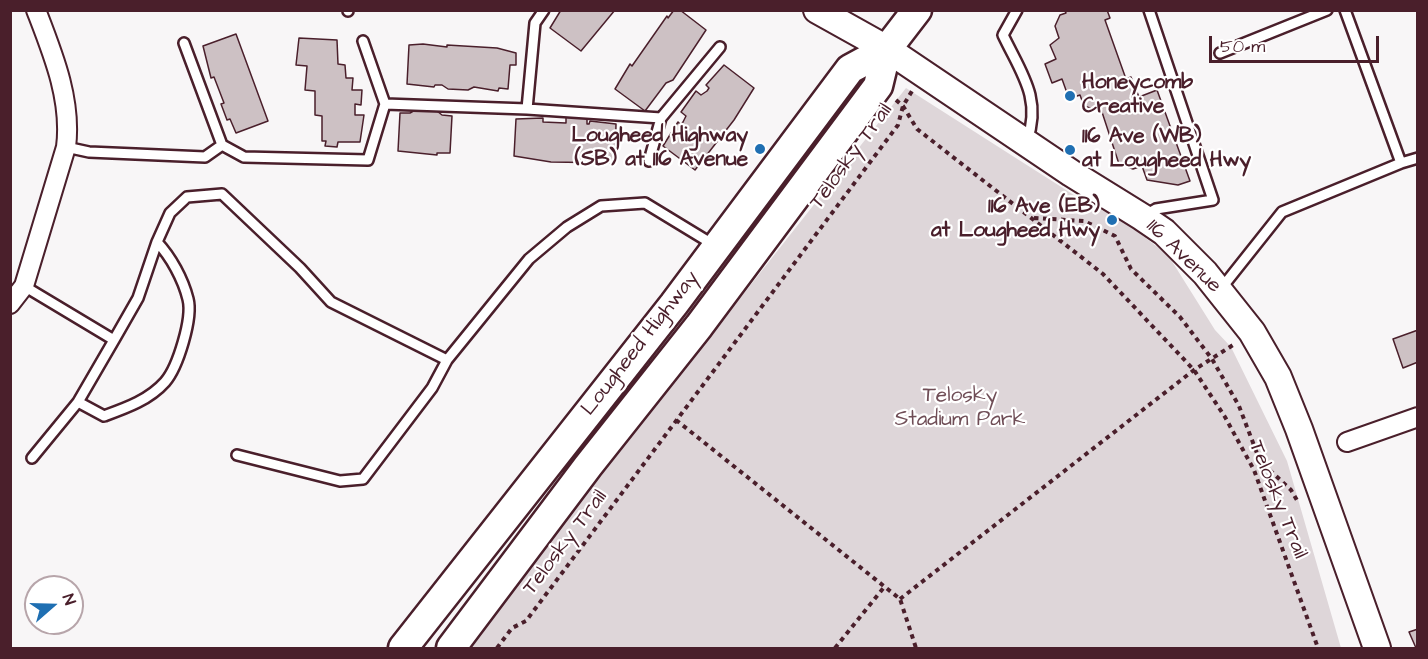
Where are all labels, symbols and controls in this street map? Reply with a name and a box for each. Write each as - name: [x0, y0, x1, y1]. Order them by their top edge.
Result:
- scale bar: [1212, 24, 1382, 62]
- text: 50 m: [1220, 34, 1265, 59]
- place label: Honeycomb Creative: [1082, 71, 1193, 121]
- marker: Honeycomb Creative: [1063, 89, 1077, 103]
- street label: Telosky Trail: [805, 99, 899, 215]
- place label: Lougheed Highway (SB) at 116 Avenue: [572, 124, 748, 174]
- place label: 116 Ave (WB) at Lougheed Hwy: [1082, 125, 1251, 175]
- marker: Lougheed Highway (SB) at 116 Avenue: [753, 142, 767, 156]
- marker: 116 Ave (WB) at Lougheed Hwy: [1063, 143, 1077, 157]
- place label: 116 Ave (EB) at Lougheed Hwy: [931, 195, 1100, 245]
- marker: 116 Ave (EB) at Lougheed Hwy: [1105, 213, 1119, 227]
- street label: 116 Avenue: [1140, 215, 1226, 299]
- street label: Lougheed Highway: [577, 267, 705, 421]
- park label: Telosky Stadium Park: [895, 384, 1025, 434]
- street label: Telosky Trail: [1242, 437, 1312, 563]
- street label: Telosky Trail: [518, 486, 614, 600]
- north arrow: [24, 575, 84, 635]
- text: N: [57, 591, 81, 608]

